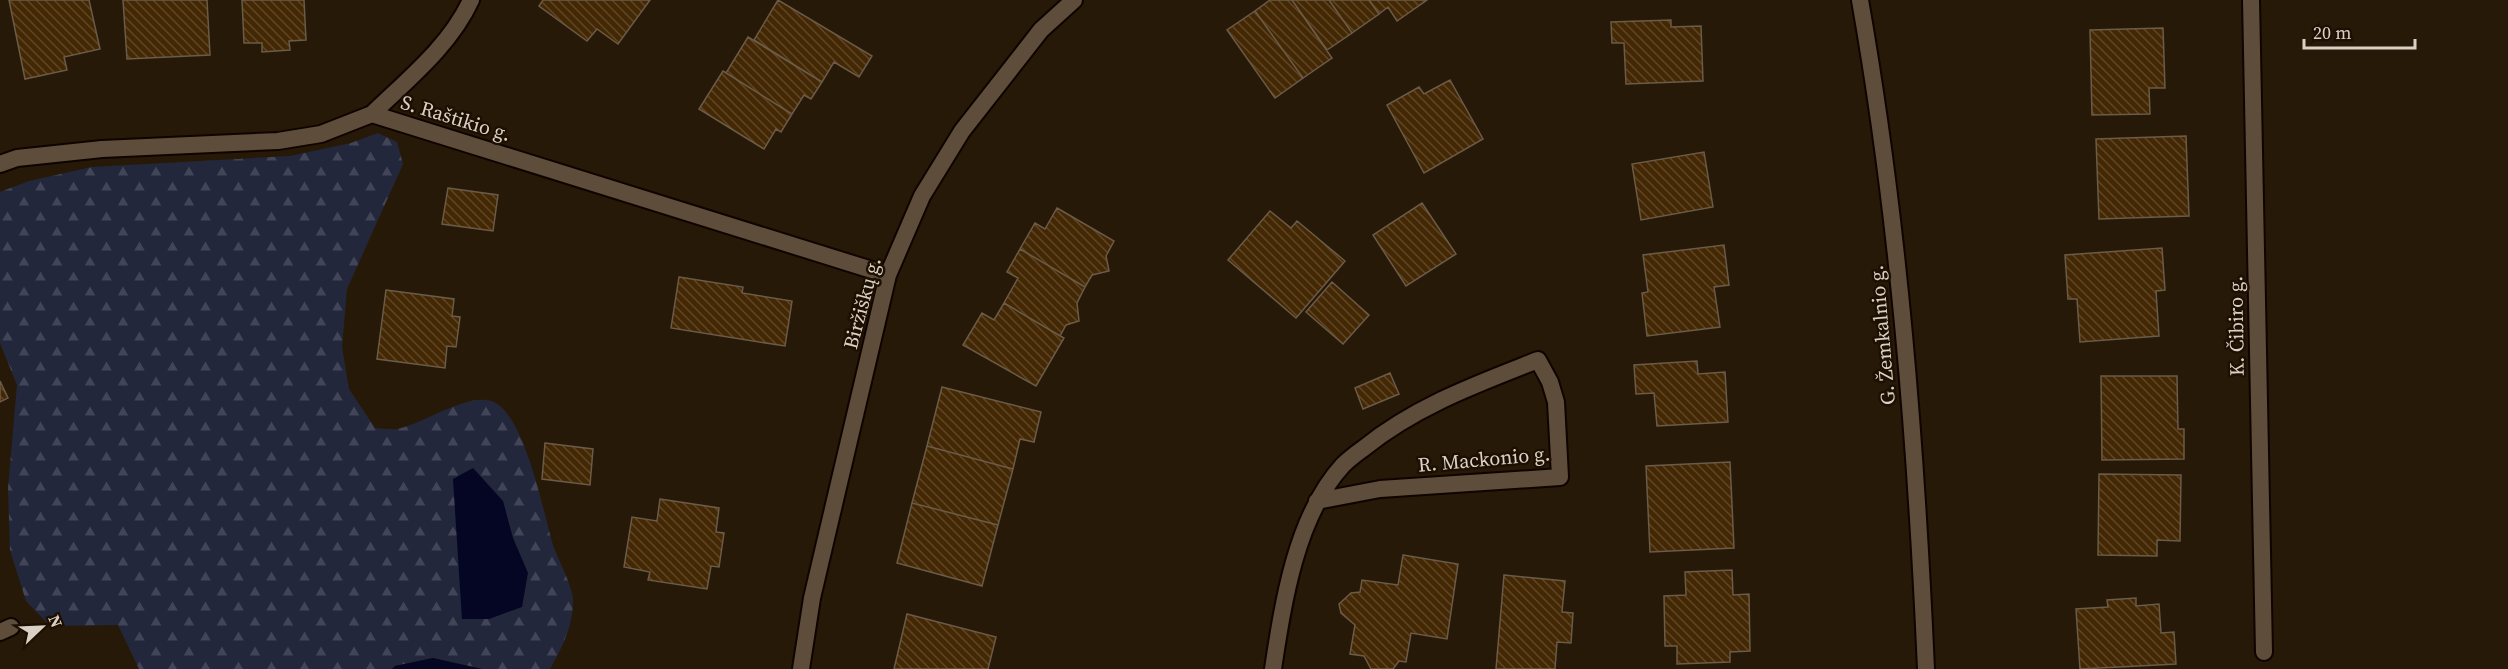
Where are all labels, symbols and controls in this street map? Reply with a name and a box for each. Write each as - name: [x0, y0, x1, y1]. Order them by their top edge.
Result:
- scale bar: [2304, 12, 2415, 50]
- text: 20 m: [2313, 20, 2351, 45]
- street label: S. Raštikio g.: [398, 88, 514, 148]
- street label: Biržiškų g.: [836, 254, 888, 352]
- street label: G. Žemkalnio g.: [1862, 264, 1902, 406]
- street label: K. Čibiro g.: [2221, 276, 2251, 376]
- street label: R. Mackonio g.: [1417, 439, 1551, 479]
- north arrow: [12, 597, 72, 657]
- text: N: [43, 611, 68, 631]

